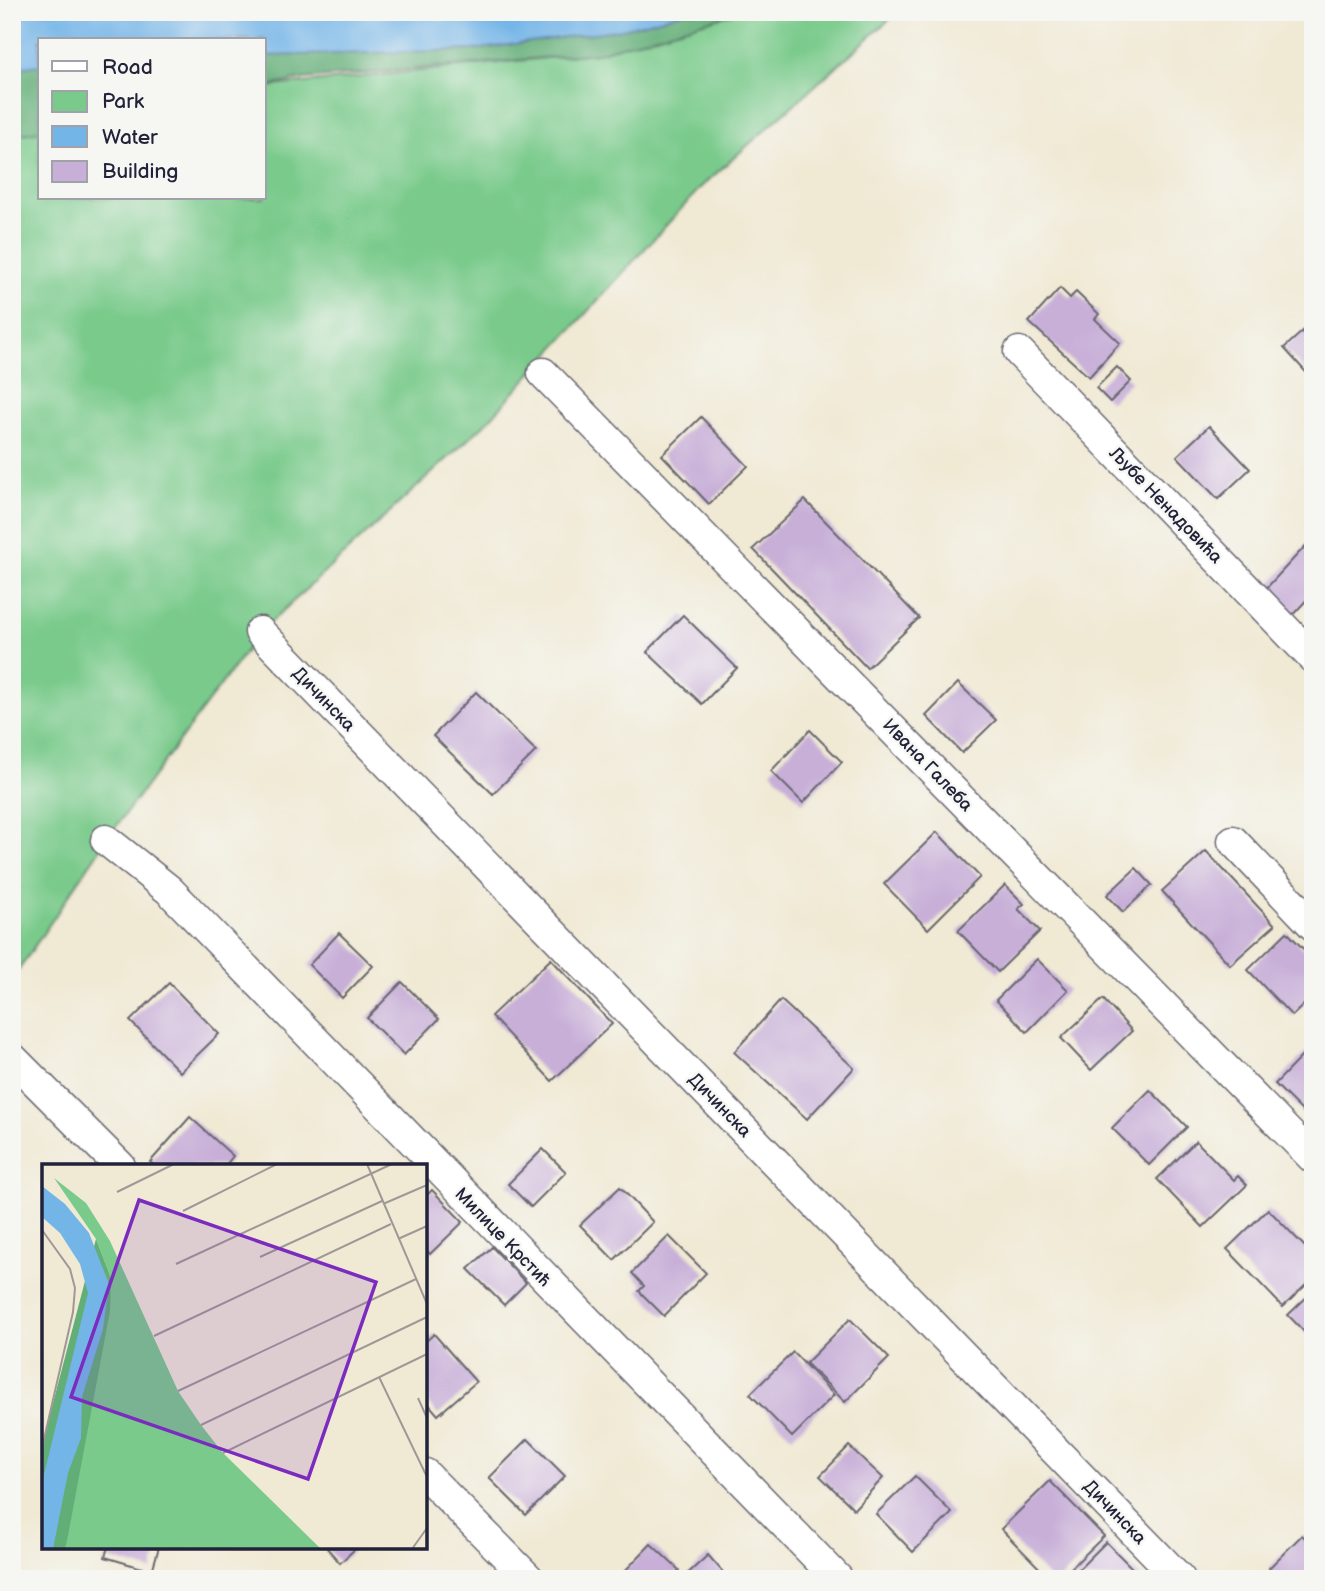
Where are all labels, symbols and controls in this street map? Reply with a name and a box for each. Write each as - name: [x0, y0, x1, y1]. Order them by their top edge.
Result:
- legend: [38, 38, 266, 200]
- text: Road: [102, 55, 153, 80]
- text: Park: [102, 89, 145, 114]
- text: Water: [102, 125, 158, 150]
- text: Building: [102, 159, 178, 184]
- street label: Љубе Ненадовића: [1104, 442, 1227, 568]
- street label: Дичинска: [288, 663, 360, 736]
- street label: Ивана Галеба: [878, 715, 977, 816]
- street label: Дичинска: [684, 1069, 756, 1142]
- inset map: [42, 1164, 427, 1549]
- street label: Милице Крстић: [450, 1184, 555, 1291]
- street label: Дичинска: [1079, 1476, 1151, 1549]

